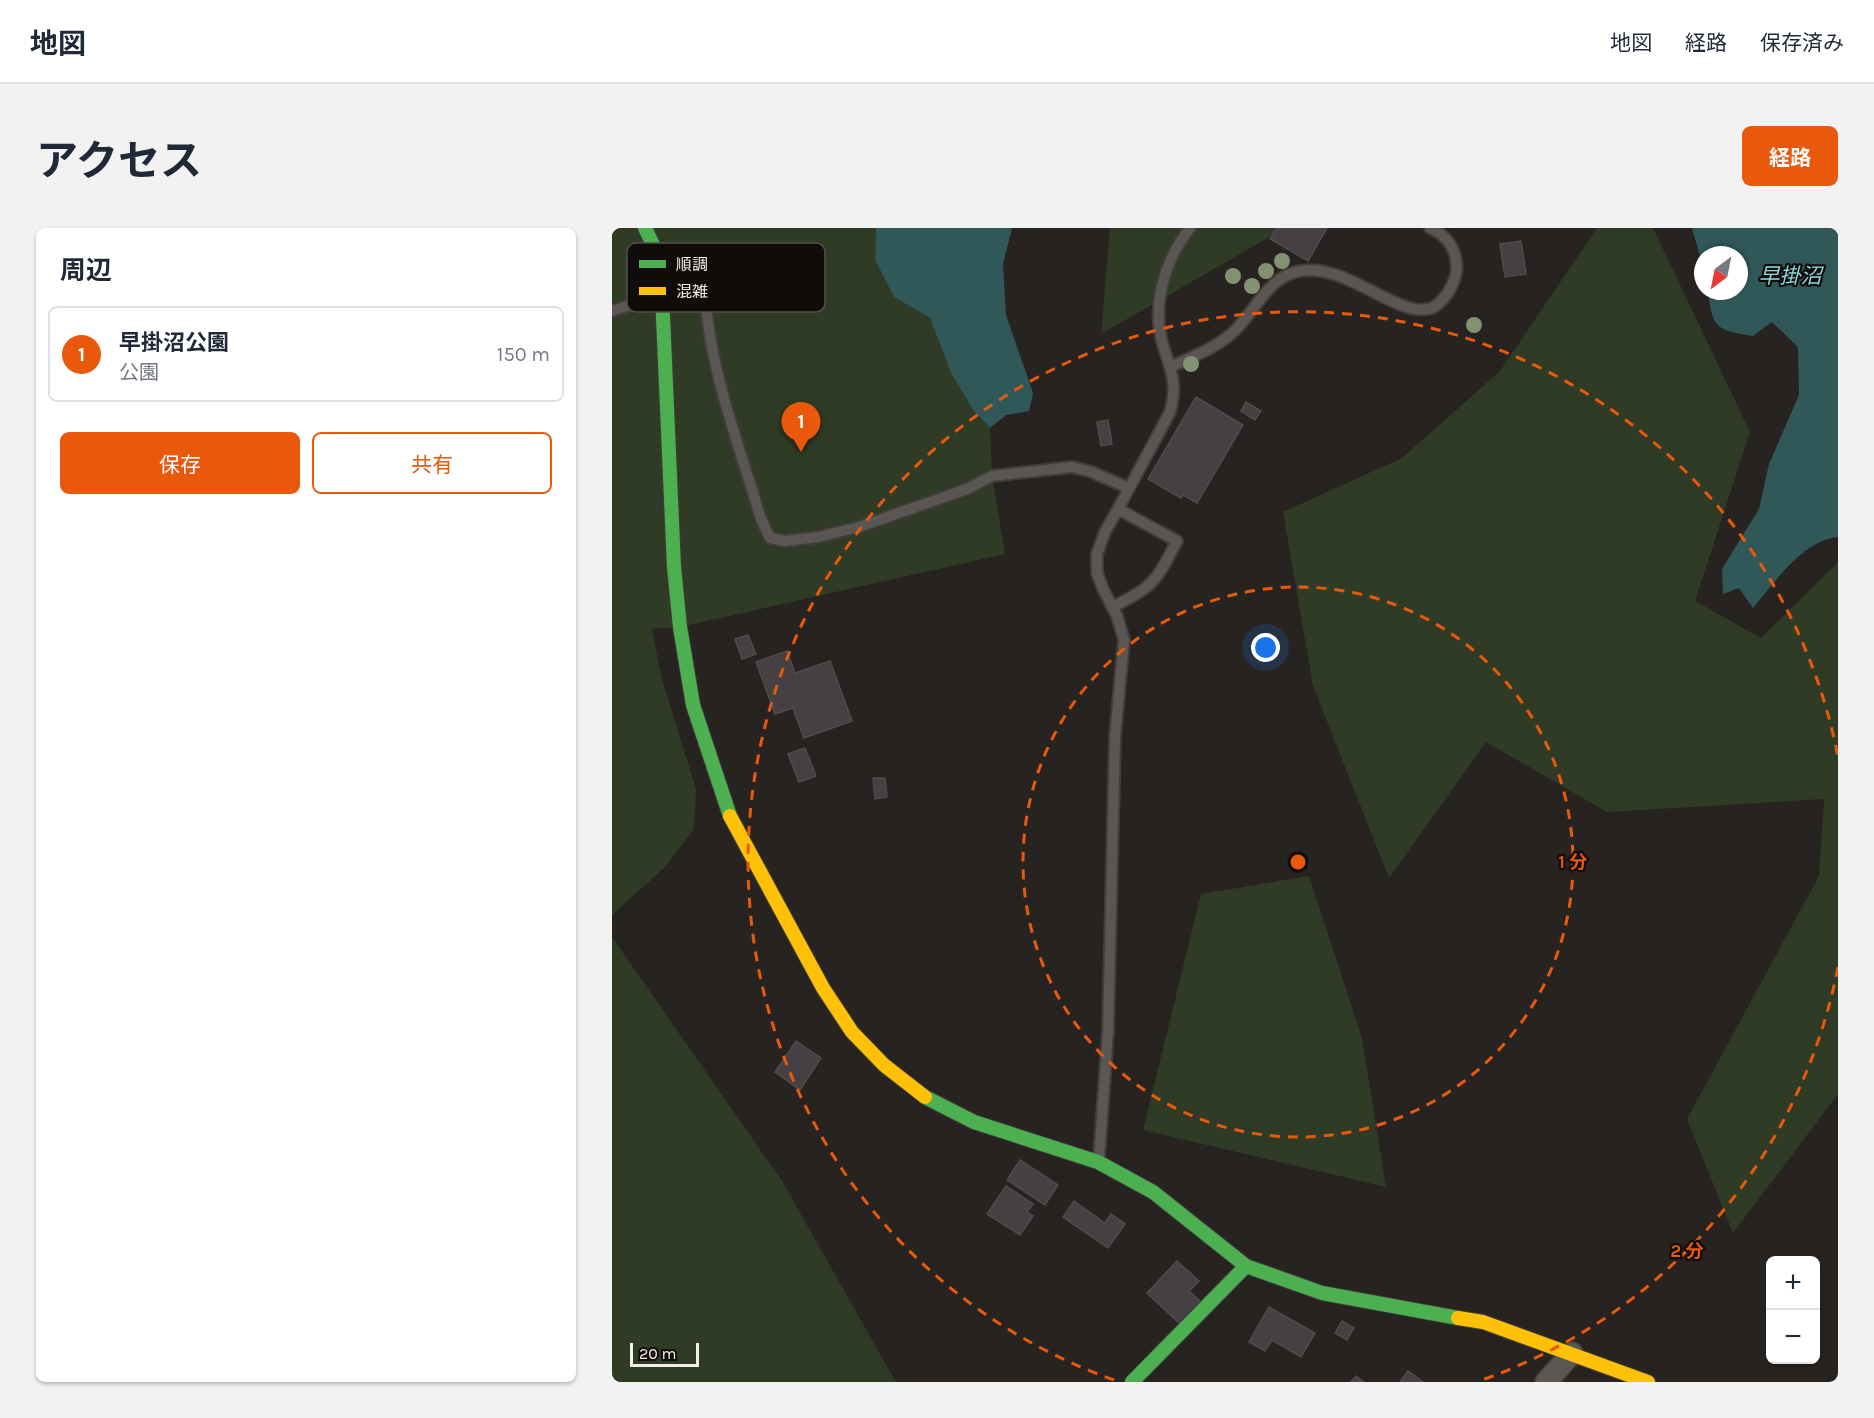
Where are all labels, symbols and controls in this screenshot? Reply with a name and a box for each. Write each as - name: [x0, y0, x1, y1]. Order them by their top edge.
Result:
- text: 地図: [30, 27, 86, 60]
- text: 地図: [1610, 31, 1652, 55]
- text: 経路: [1685, 31, 1727, 55]
- text: 保存済み: [1760, 31, 1844, 55]
- button: 経路: [1742, 126, 1838, 186]
- text: アクセス: [36, 136, 202, 186]
- legend: [627, 243, 825, 312]
- north arrow: [1694, 246, 1748, 300]
- text: 周辺: [60, 255, 112, 286]
- text: 順調: [676, 255, 708, 274]
- water label: 早掛沼: [1759, 264, 1824, 288]
- text: 混雑: [676, 282, 708, 301]
- text: 早掛沼公園: [119, 330, 229, 356]
- text: 1: [78, 343, 85, 366]
- text: 150 m: [497, 343, 550, 366]
- text: 公園: [119, 361, 159, 384]
- pin: 1: [782, 402, 820, 452]
- button: 保存: [60, 432, 300, 494]
- button: 共有: [312, 432, 552, 494]
- your location: [1251, 633, 1280, 662]
- text: 1 分: [1559, 851, 1587, 873]
- centre of rings: [1288, 852, 1308, 872]
- text: 2 分: [1670, 1240, 1704, 1262]
- map controls: [1766, 1256, 1820, 1364]
- button: +: [1766, 1256, 1820, 1310]
- button: −: [1766, 1310, 1820, 1364]
- scale bar: [630, 1340, 699, 1368]
- text: 20 m: [639, 1344, 677, 1363]

